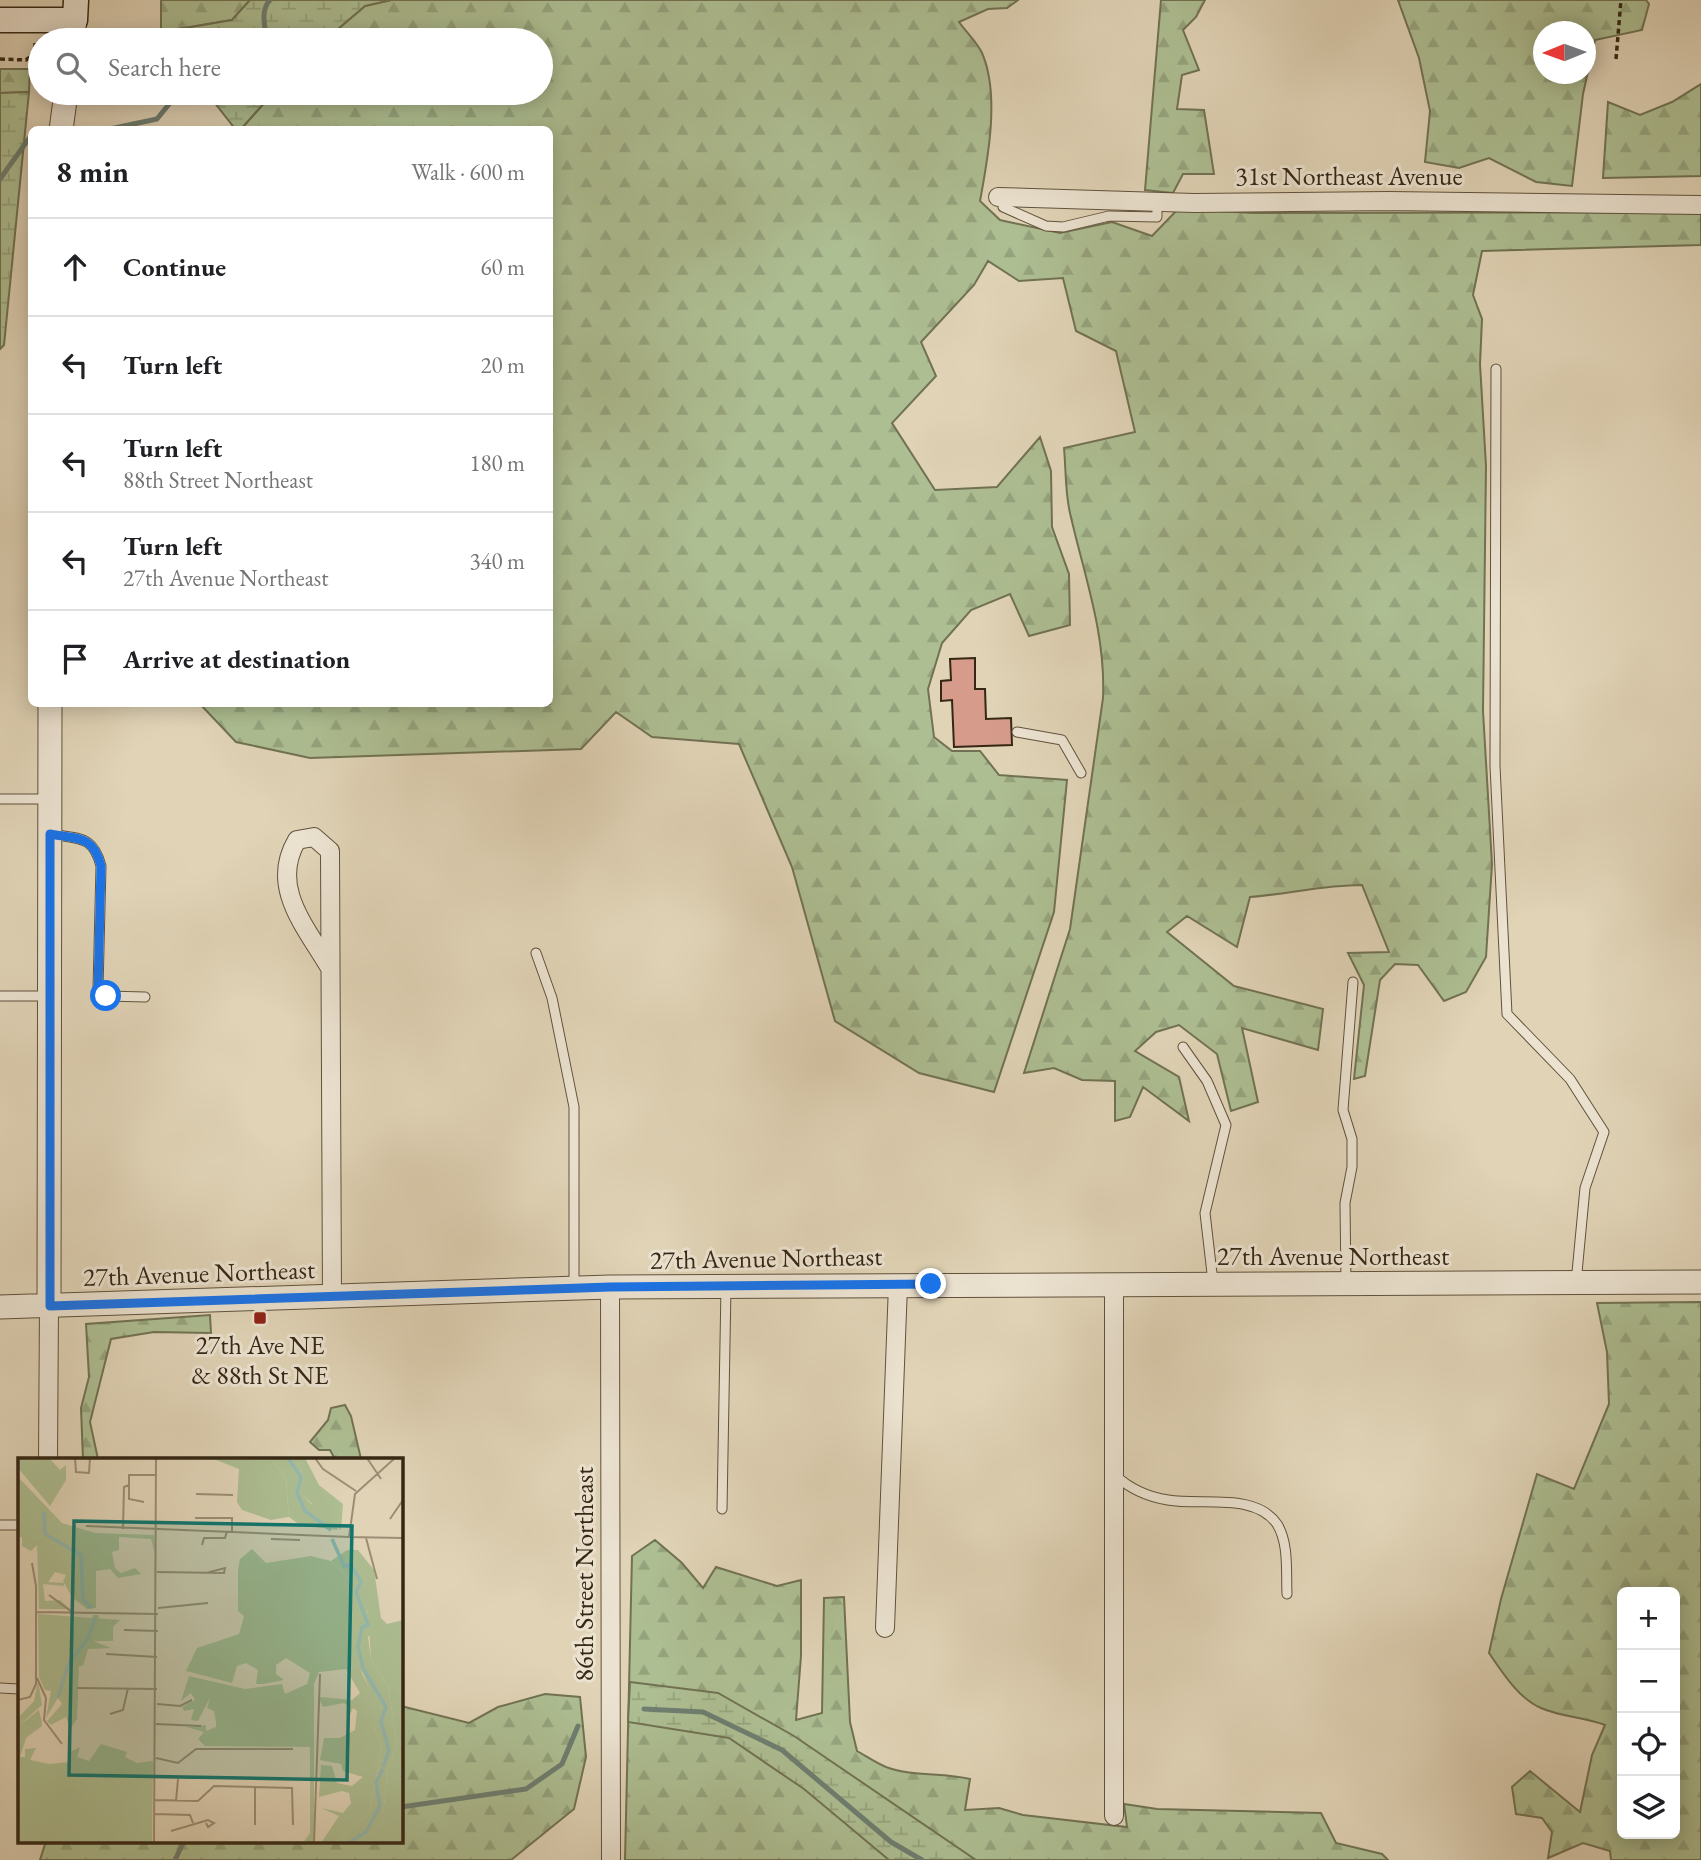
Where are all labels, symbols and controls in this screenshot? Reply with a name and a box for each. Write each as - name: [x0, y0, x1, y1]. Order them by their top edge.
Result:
- north arrow: [1533, 21, 1596, 84]
- search box: [28, 28, 553, 105]
- icon: search: [52, 48, 90, 86]
- text: Search here: [108, 50, 221, 84]
- text: 8 min: [56, 152, 129, 191]
- text: Walk · 600 m: [411, 157, 525, 187]
- street label: 31st Northeast Avenue: [1235, 159, 1463, 193]
- icon: ahead: [56, 248, 94, 286]
- text: Continue: [123, 250, 226, 284]
- text: 60 m: [480, 252, 525, 282]
- icon: left: [56, 346, 94, 384]
- text: Turn left: [123, 348, 222, 382]
- text: 20 m: [480, 350, 525, 380]
- text: Turn left: [123, 431, 222, 465]
- icon: left: [56, 444, 94, 482]
- text: 180 m: [469, 448, 525, 478]
- text: 88th Street Northeast: [123, 465, 313, 495]
- text: Turn left: [123, 529, 222, 563]
- icon: left: [56, 542, 94, 580]
- text: 340 m: [469, 546, 525, 576]
- text: 27th Avenue Northeast: [123, 563, 329, 593]
- icon: arrive: [56, 640, 94, 678]
- text: Arrive at destination: [123, 642, 350, 676]
- route start: [90, 980, 121, 1011]
- street label: 27th Avenue Northeast: [650, 1239, 882, 1277]
- street label: 27th Avenue Northeast: [1217, 1239, 1449, 1273]
- street label: 27th Avenue Northeast: [82, 1252, 316, 1294]
- route end: [915, 1268, 946, 1299]
- marker: 27th Ave NE & 88th St NE: [252, 1310, 268, 1326]
- place label: 27th Ave NE & 88th St NE: [191, 1328, 329, 1392]
- inset map: [18, 1458, 402, 1842]
- street label: 86th Street Northeast: [567, 1467, 601, 1681]
- map controls: [1617, 1587, 1680, 1839]
- button: +: [1617, 1587, 1680, 1650]
- button: −: [1617, 1650, 1680, 1713]
- button: locate: [1617, 1713, 1680, 1776]
- button: layers: [1617, 1776, 1680, 1839]

